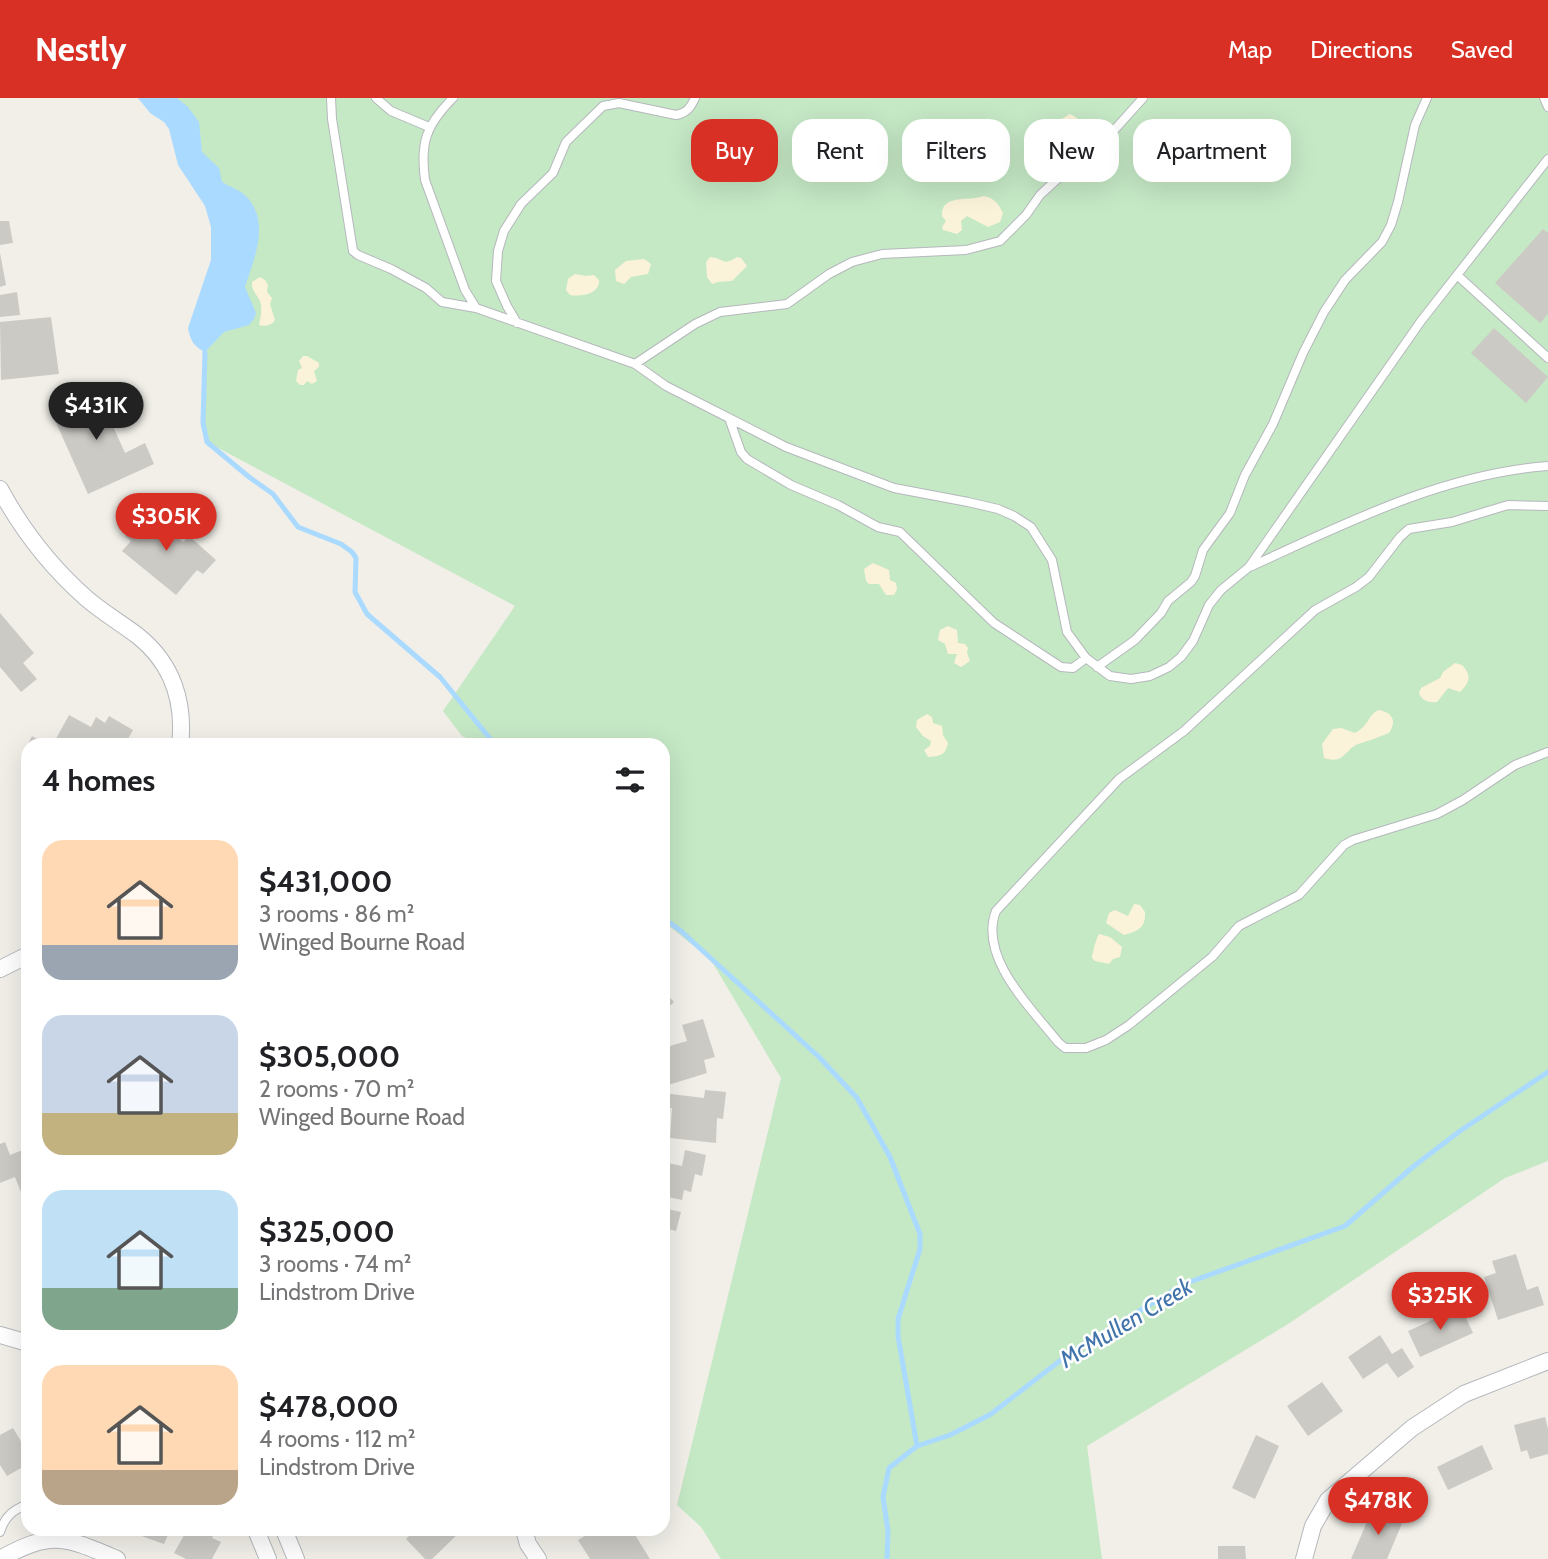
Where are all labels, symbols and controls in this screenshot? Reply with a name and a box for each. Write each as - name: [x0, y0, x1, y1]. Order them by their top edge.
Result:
- text: Nestly: [35, 29, 126, 69]
- text: Map: [1228, 35, 1272, 64]
- text: Directions: [1310, 35, 1413, 64]
- text: Saved: [1451, 35, 1513, 64]
- chip: Buy: [691, 119, 778, 182]
- chip: Rent: [792, 119, 888, 182]
- chip: Filters: [902, 119, 1010, 182]
- chip: New: [1024, 119, 1119, 182]
- chip: Apartment: [1133, 119, 1291, 182]
- pin: $431K: [47, 382, 145, 442]
- text: $431K: [65, 391, 127, 419]
- pin: $305K: [117, 494, 215, 553]
- text: $305K: [132, 502, 200, 530]
- icon: filters: [611, 761, 649, 799]
- text: 4 homes: [42, 762, 155, 799]
- text: $431,000: [259, 863, 393, 900]
- icon: home: [98, 868, 182, 952]
- text: 3 rooms · 86 m²: [259, 900, 414, 928]
- text: Winged Bourne Road: [259, 928, 465, 956]
- text: $305,000: [259, 1038, 400, 1075]
- icon: home: [98, 1043, 182, 1127]
- text: 2 rooms · 70 m²: [259, 1075, 414, 1103]
- text: Winged Bourne Road: [259, 1103, 465, 1131]
- text: $325,000: [259, 1213, 395, 1250]
- icon: home: [98, 1218, 182, 1302]
- text: 3 rooms · 74 m²: [259, 1250, 411, 1278]
- water label: McMullen Creek: [1053, 1271, 1198, 1374]
- pin: $325K: [1391, 1272, 1489, 1332]
- text: Lindstrom Drive: [259, 1278, 415, 1306]
- text: $325K: [1408, 1281, 1472, 1309]
- text: $478,000: [259, 1388, 399, 1425]
- icon: home: [98, 1393, 182, 1477]
- text: 4 rooms · 112 m²: [259, 1425, 415, 1453]
- text: Lindstrom Drive: [259, 1453, 415, 1481]
- pin: $478K: [1329, 1478, 1427, 1537]
- text: $478K: [1344, 1486, 1412, 1514]

